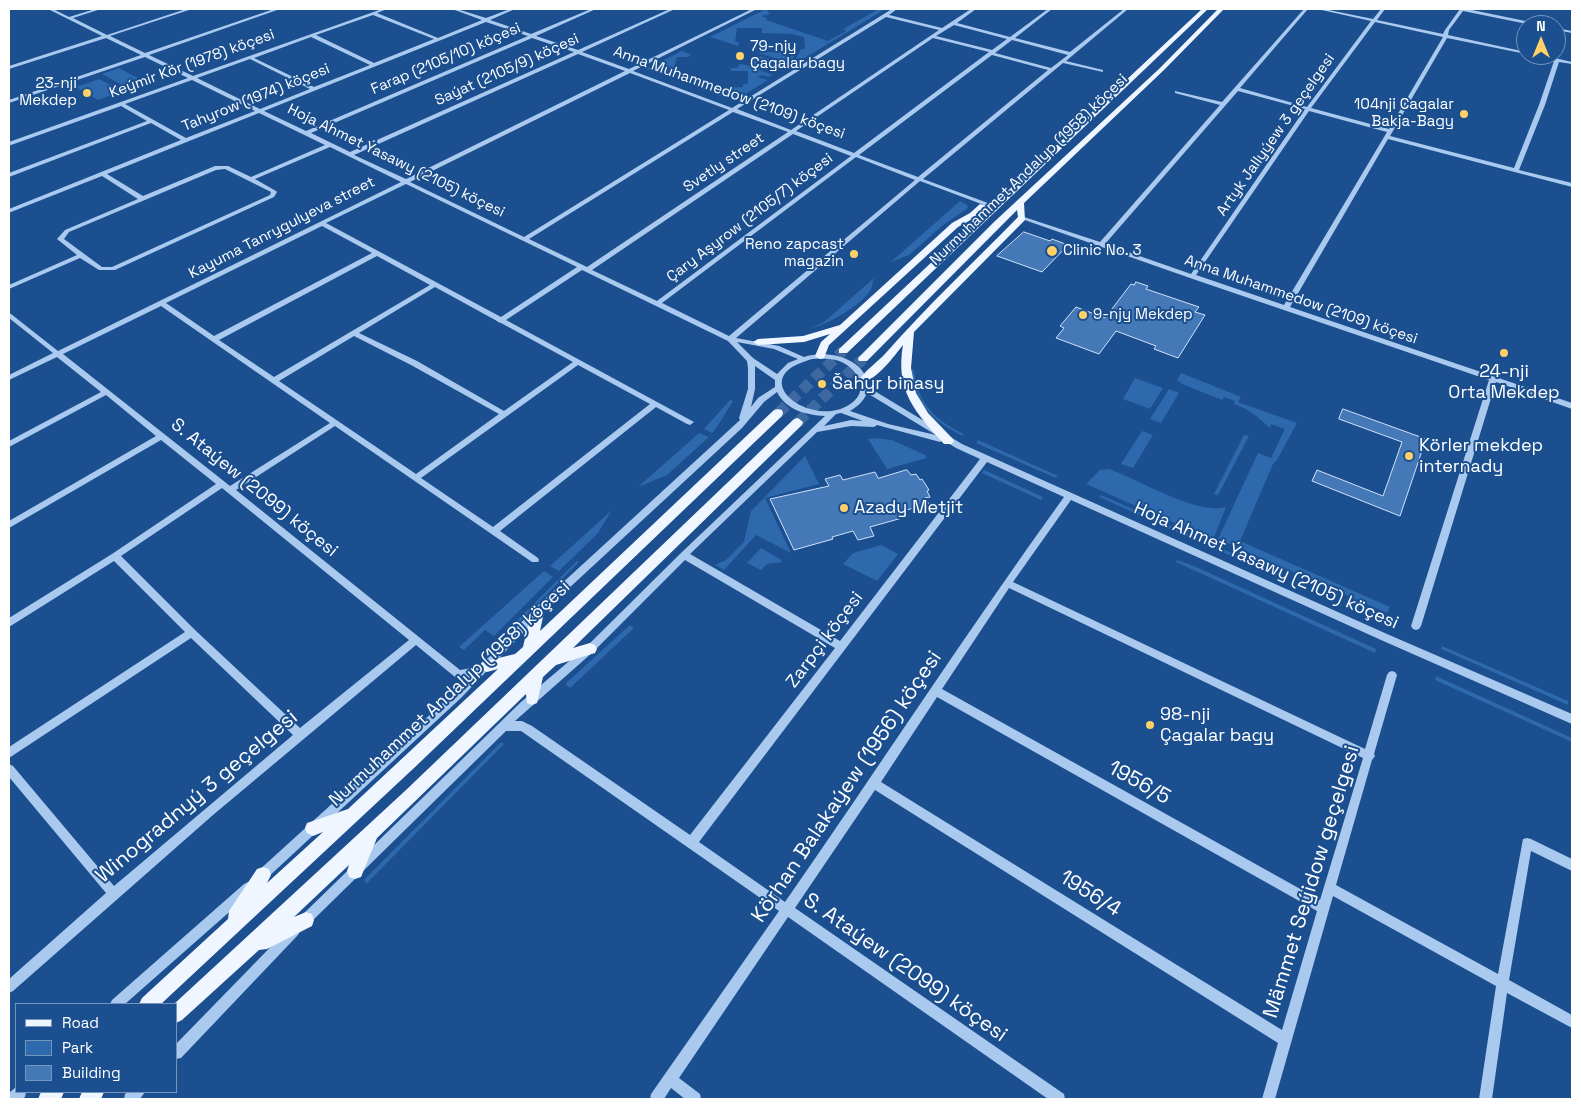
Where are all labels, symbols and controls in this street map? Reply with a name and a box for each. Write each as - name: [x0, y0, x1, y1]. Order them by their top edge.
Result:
- north arrow: [1516, 15, 1566, 65]
- text: N: [1536, 17, 1546, 35]
- street label: Farap (2105/10) köçesi: [368, 19, 524, 99]
- street label: Keýmir Kör (1978) köçesi: [107, 26, 277, 102]
- street label: Saýat (2105/9) köçesi: [432, 30, 582, 110]
- place label: 79-njy Çagalar bagy: [750, 38, 845, 73]
- street label: Anna Muhammedow (2109) köçesi: [611, 43, 847, 143]
- marker: 79-njy Çagalar bagy: [734, 50, 746, 62]
- street label: Artyk Jallyýew 3 geçelgesi: [1213, 51, 1339, 219]
- street label: Tahyrow (1974) köçesi: [179, 60, 333, 136]
- street label: Nurmuhammet Andalyp (1958) köçesi: [926, 71, 1132, 269]
- place label: 23-nji Mekdep: [19, 75, 77, 110]
- marker: 23-nji Mekdep: [81, 87, 93, 99]
- place label: 104nji Cagalar Bakja-Bagy: [1354, 96, 1454, 131]
- street label: Hoja Ahmet Ýasawy (2105) köçesi: [284, 100, 508, 222]
- marker: 104nji Cagalar Bakja-Bagy: [1458, 108, 1470, 120]
- street label: Svetly street: [680, 129, 768, 197]
- street label: Çary Aşyrow (2105/7) köçesi: [663, 150, 837, 286]
- street label: Kayuma Tanrygulyeva street: [186, 173, 378, 283]
- place label: Reno zapcast magazin: [745, 236, 844, 271]
- place label: Clinic No. 3: [1063, 242, 1142, 260]
- marker: Clinic No. 3: [1045, 244, 1059, 258]
- marker: Reno zapcast magazin: [848, 248, 860, 260]
- street label: Anna Muhammedow (2109) köçesi: [1182, 252, 1420, 348]
- place label: 9-njy Mekdep: [1093, 306, 1193, 324]
- marker: 9-njy Mekdep: [1077, 309, 1089, 321]
- marker: 24-nji Orta Mekdep: [1498, 347, 1510, 359]
- place label: 24-nji Orta Mekdep: [1448, 361, 1560, 404]
- place label: Šahyr binasy: [832, 373, 945, 395]
- marker: Šahyr binasy: [816, 378, 828, 390]
- street label: S. Ataýew (2099) köçesi: [166, 414, 342, 562]
- place label: Körler mekdep internady: [1419, 435, 1543, 478]
- marker: Körler mekdep internady: [1403, 450, 1415, 462]
- place label: Azady Metjit: [854, 497, 963, 519]
- street label: Hoja Ahmet Ýasawy (2105) köçesi: [1130, 498, 1402, 634]
- marker: Azady Metjit: [838, 502, 850, 514]
- street label: Nurmuhammet Andalyp (1958) köçesi: [325, 577, 575, 811]
- street label: Zarpçi köçesi: [782, 588, 868, 692]
- street label: Körhan Balakaýew (1956) köçesi: [746, 646, 948, 928]
- place label: 98-nji Çagalar bagy: [1160, 704, 1274, 746]
- street label: Winogradnyý 3 geçelgesi: [91, 705, 303, 889]
- marker: 98-nji Çagalar bagy: [1144, 719, 1156, 731]
- street label: Mämmet Seýidow geçelgesi: [1259, 743, 1365, 1021]
- street label: 1956/5: [1103, 756, 1175, 810]
- street label: 1956/4: [1055, 865, 1125, 923]
- street label: S. Ataýew (2099) köçesi: [798, 888, 1012, 1048]
- legend: [15, 1003, 178, 1093]
- text: Road: [62, 1013, 99, 1032]
- text: Park: [62, 1038, 93, 1057]
- text: Building: [62, 1063, 121, 1082]

